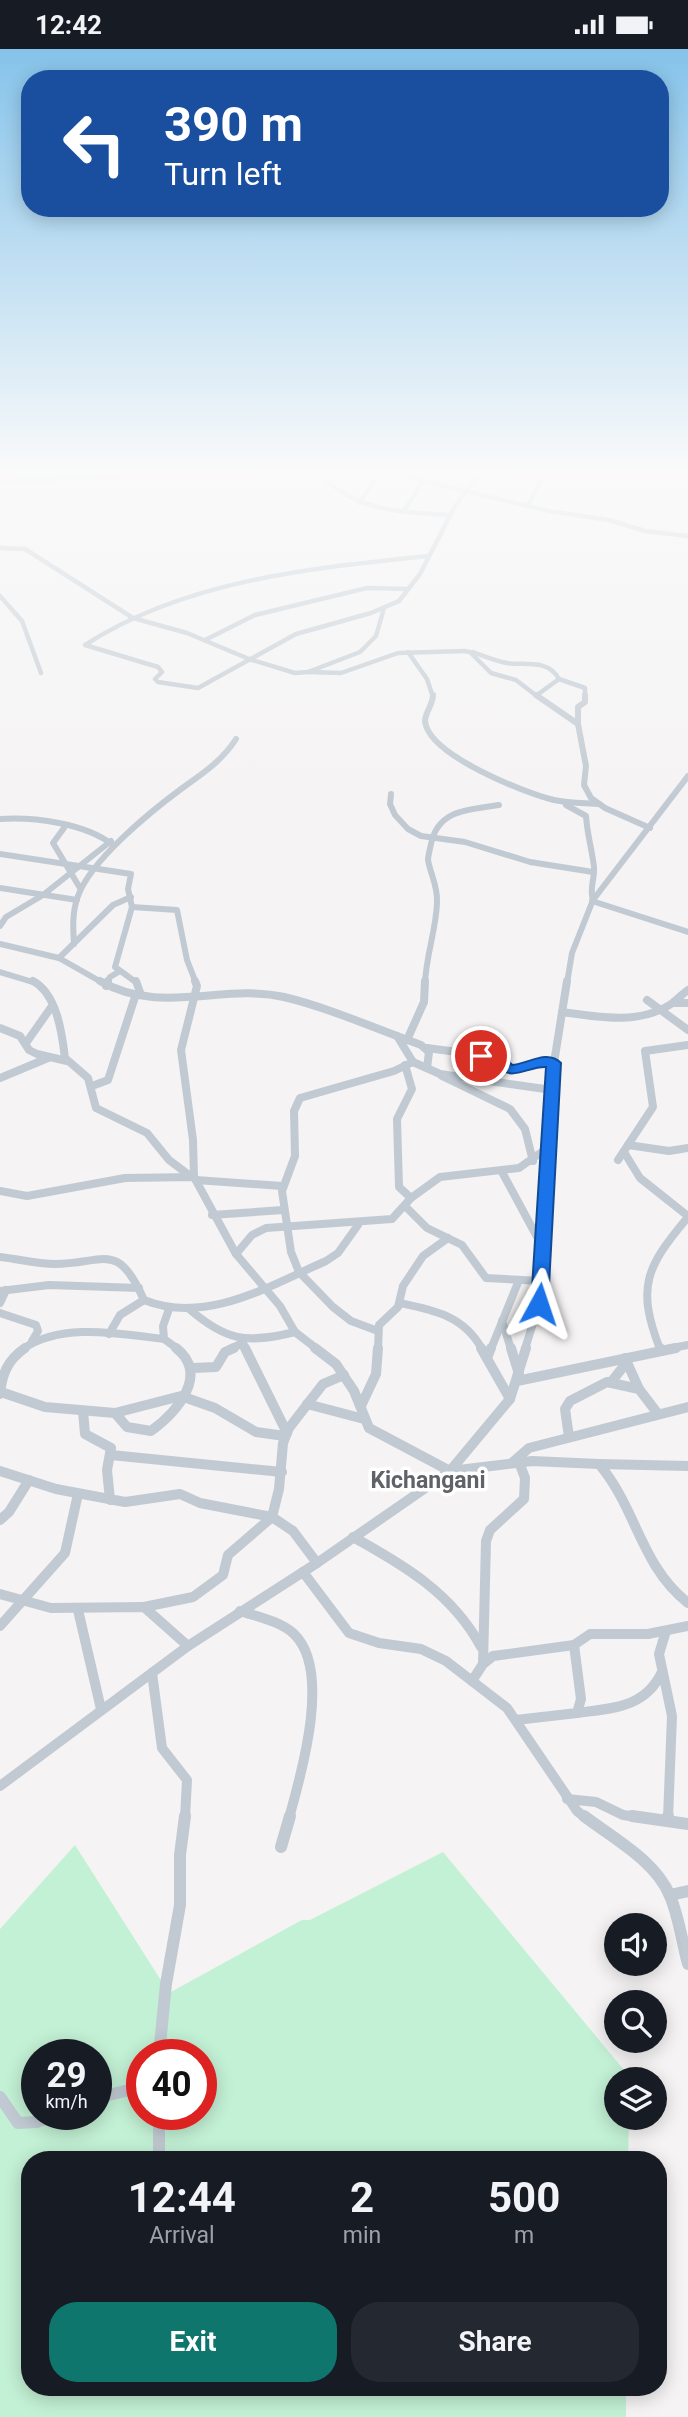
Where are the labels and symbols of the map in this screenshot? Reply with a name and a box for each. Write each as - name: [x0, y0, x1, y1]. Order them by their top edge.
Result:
- pin: [451, 1026, 511, 1086]
- position arrow: [502, 1267, 576, 1341]
- district label: Kichangani: [370, 1467, 486, 1494]
- speed limit sign: 40: [126, 2039, 217, 2130]

